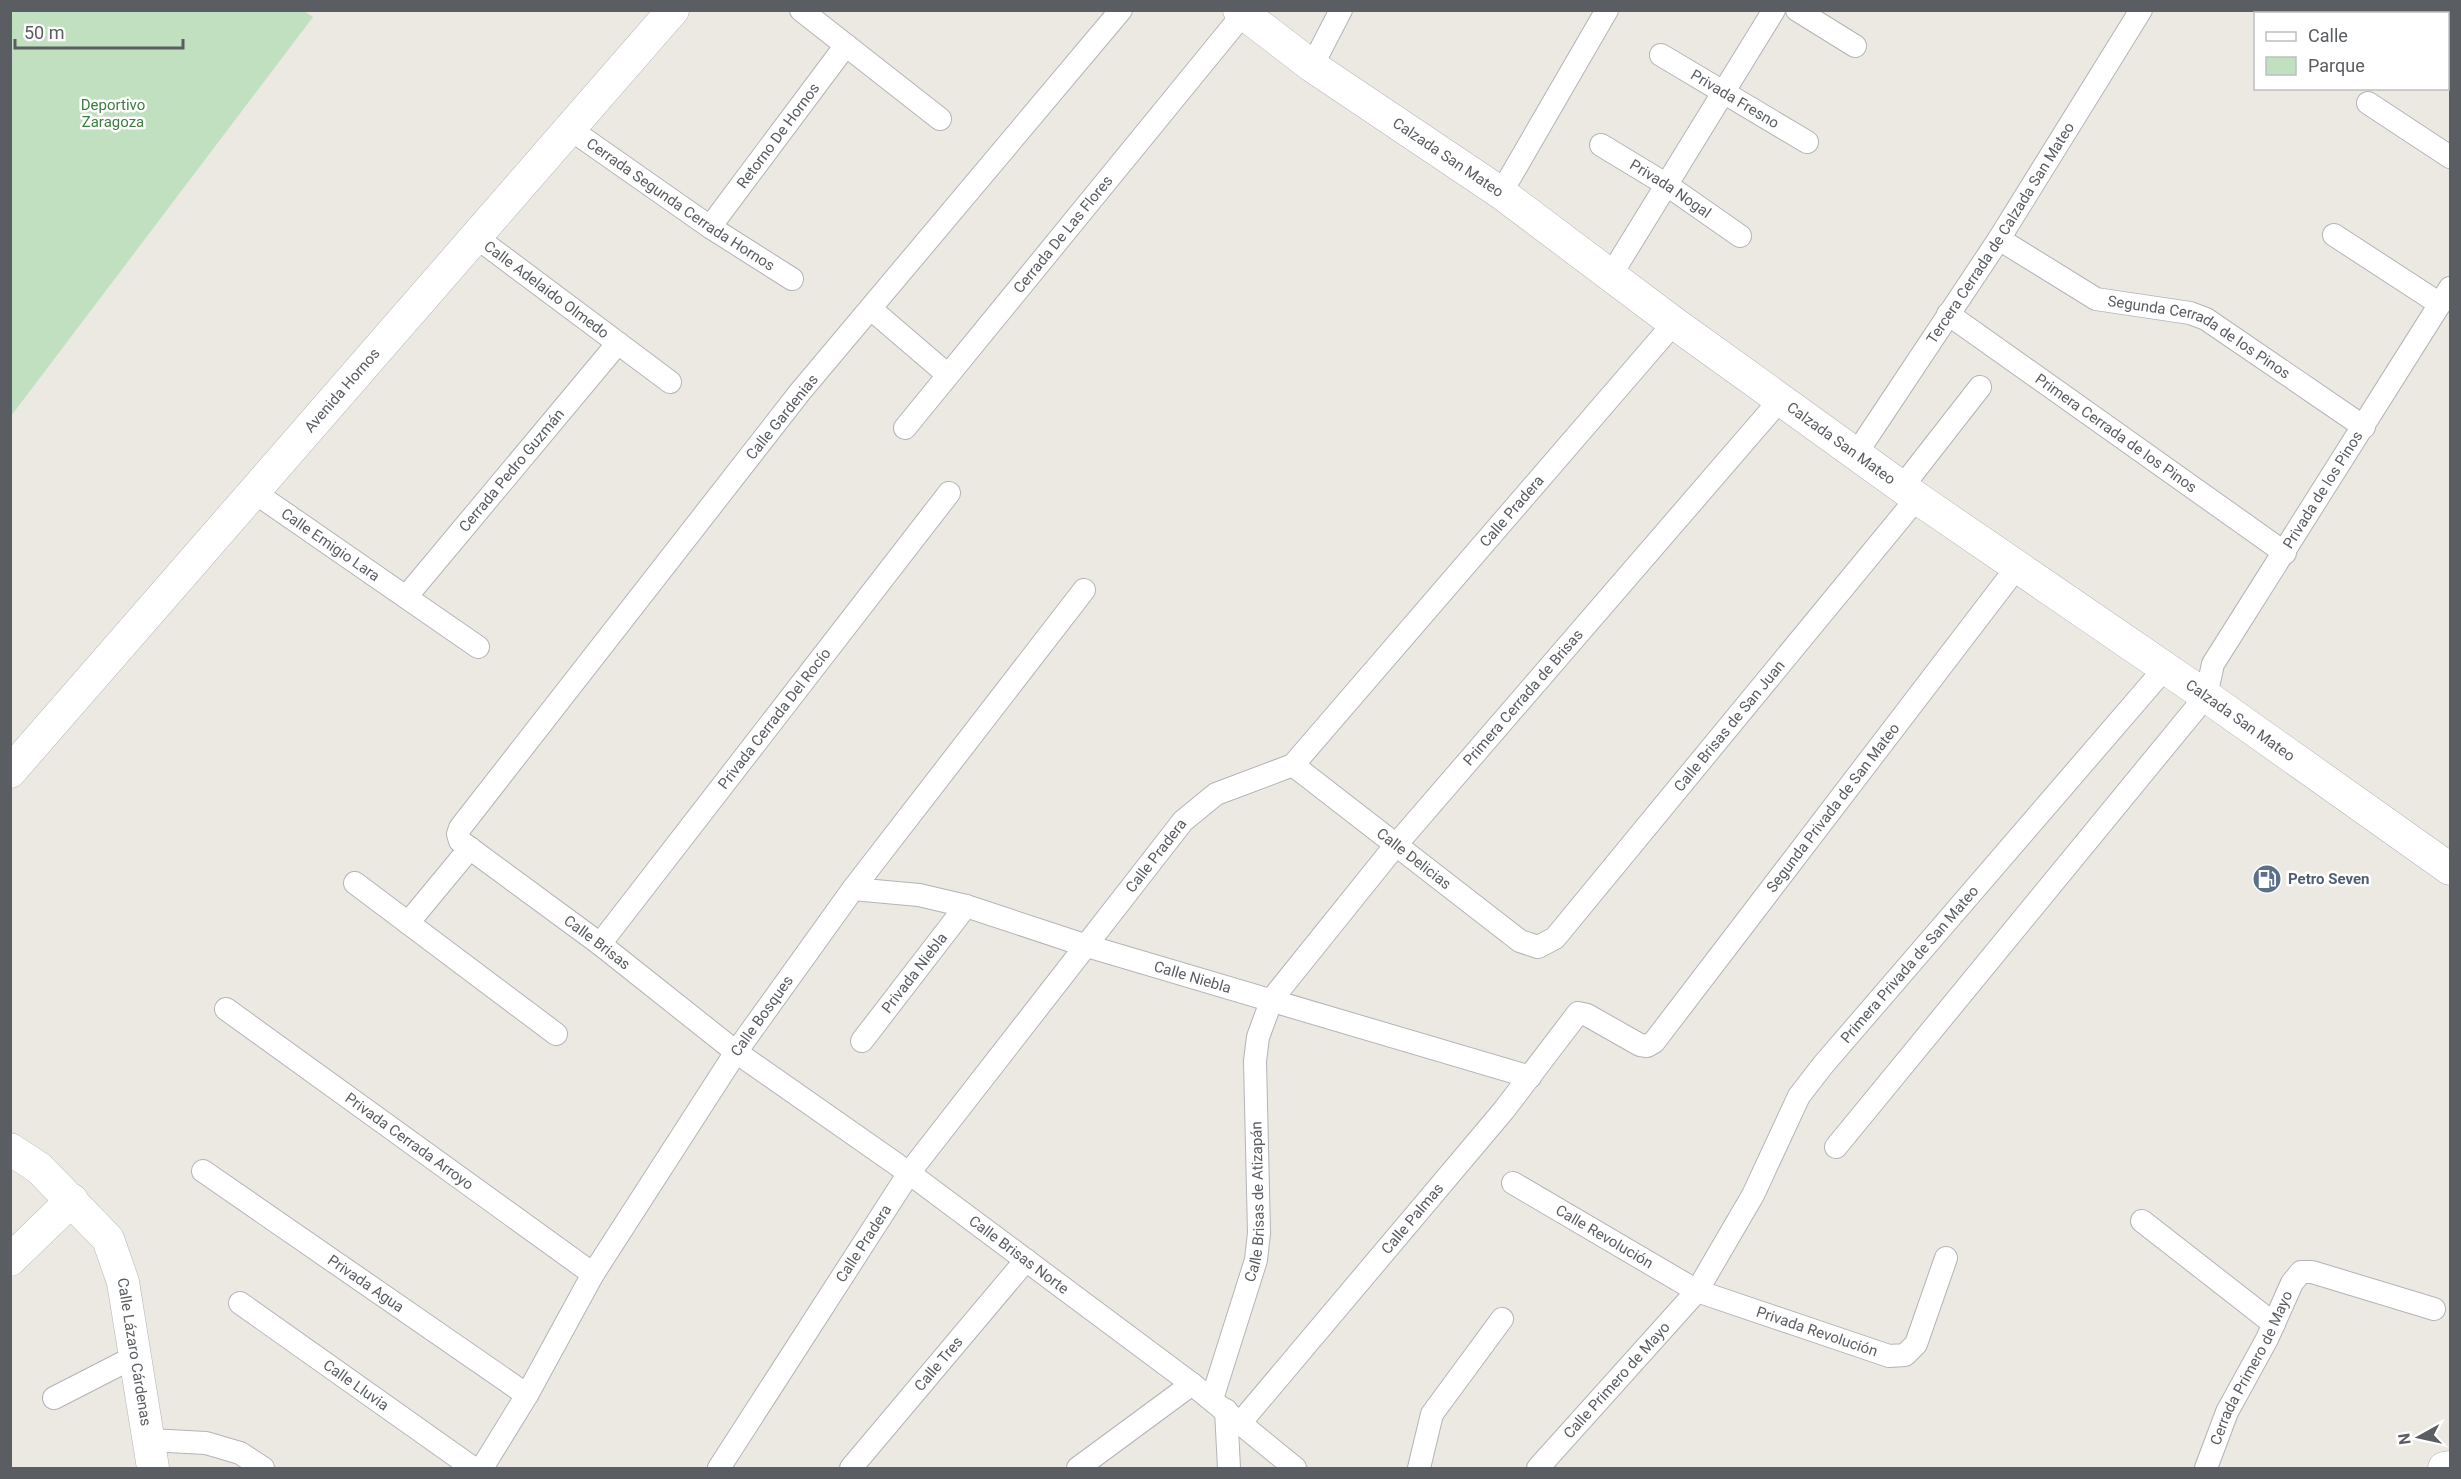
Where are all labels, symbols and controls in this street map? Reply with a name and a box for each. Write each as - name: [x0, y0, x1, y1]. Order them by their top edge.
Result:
- scale bar: [15, 12, 183, 50]
- legend: [2254, 12, 2449, 90]
- text: 50 m: [24, 22, 64, 43]
- text: Calle: [2308, 25, 2348, 46]
- text: Parque: [2308, 55, 2365, 76]
- street label: Privada Fresno: [1688, 66, 1782, 132]
- street label: Retorno De Hornos: [733, 80, 823, 192]
- park label: Deportivo Zaragoza: [81, 96, 145, 131]
- street label: Calzada San Mateo: [1389, 114, 1507, 201]
- street label: Tercera Cerrada de Calzada San Mateo: [1923, 119, 2078, 347]
- street label: Cerrada Segunda Cerrada Hornos: [583, 134, 778, 275]
- street label: Privada Nogal: [1627, 156, 1714, 222]
- street label: Cerrada De Las Flores: [1010, 172, 1116, 297]
- street label: Calle Adelaido Olmedo: [480, 237, 613, 342]
- street label: Segunda Cerrada de los Pinos: [2106, 292, 2294, 383]
- street label: Avenida Hornos: [301, 344, 384, 436]
- street label: Primera Cerrada de los Pinos: [2032, 370, 2200, 497]
- street label: Calle Gardenias: [742, 371, 822, 463]
- street label: Calzada San Mateo: [1783, 398, 1899, 488]
- street label: Cerrada Pedro Guzmán: [455, 405, 568, 536]
- street label: Privada de los Pinos: [2279, 428, 2367, 552]
- street label: Calle Pradera: [1476, 472, 1548, 551]
- street label: Calle Emigio Lara: [278, 505, 383, 585]
- street label: Primera Cerrada de Brisas: [1459, 626, 1587, 769]
- street label: Privada Cerrada Del Rocío: [714, 645, 835, 793]
- street label: Calle Brisas de San Juan: [1670, 657, 1789, 795]
- street label: Calzada San Mateo: [2182, 676, 2298, 765]
- street label: Segunda Privada de San Mateo: [1763, 720, 1903, 896]
- street label: Calle Pradera: [1122, 815, 1190, 896]
- street label: Calle Delicias: [1373, 824, 1455, 893]
- fuel station icon: Petro Seven: [2251, 863, 2283, 895]
- place label: Petro Seven: [2288, 870, 2369, 888]
- street label: Primera Privada de San Mateo: [1837, 882, 1982, 1047]
- street label: Calle Brisas: [560, 911, 634, 973]
- street label: Privada Niebla: [878, 929, 951, 1017]
- street label: Calle Niebla: [1152, 957, 1233, 997]
- street label: Calle Bosques: [727, 972, 797, 1060]
- street label: Privada Cerrada Arroyo: [342, 1089, 477, 1194]
- street label: Calle Brisas de Atizapán: [1241, 1121, 1268, 1284]
- street label: Calle Palmas: [1377, 1179, 1447, 1258]
- street label: Calle Pradera: [832, 1201, 895, 1286]
- street label: Calle Revolución: [1552, 1201, 1656, 1272]
- street label: Calle Brisas Norte: [965, 1212, 1072, 1298]
- street label: Privada Agua: [324, 1251, 407, 1316]
- street label: Calle Lázaro Cárdenas: [113, 1277, 155, 1427]
- street label: Cerrada Primero de Mayo: [2206, 1288, 2296, 1448]
- street label: Privada Revolución: [1754, 1303, 1880, 1361]
- street label: Calle Primero de Mayo: [1560, 1318, 1674, 1442]
- street label: Calle Tres: [911, 1333, 967, 1395]
- street label: Calle Lluvia: [320, 1356, 392, 1414]
- north arrow: [2389, 1407, 2449, 1467]
- text: N: [2394, 1432, 2415, 1446]

